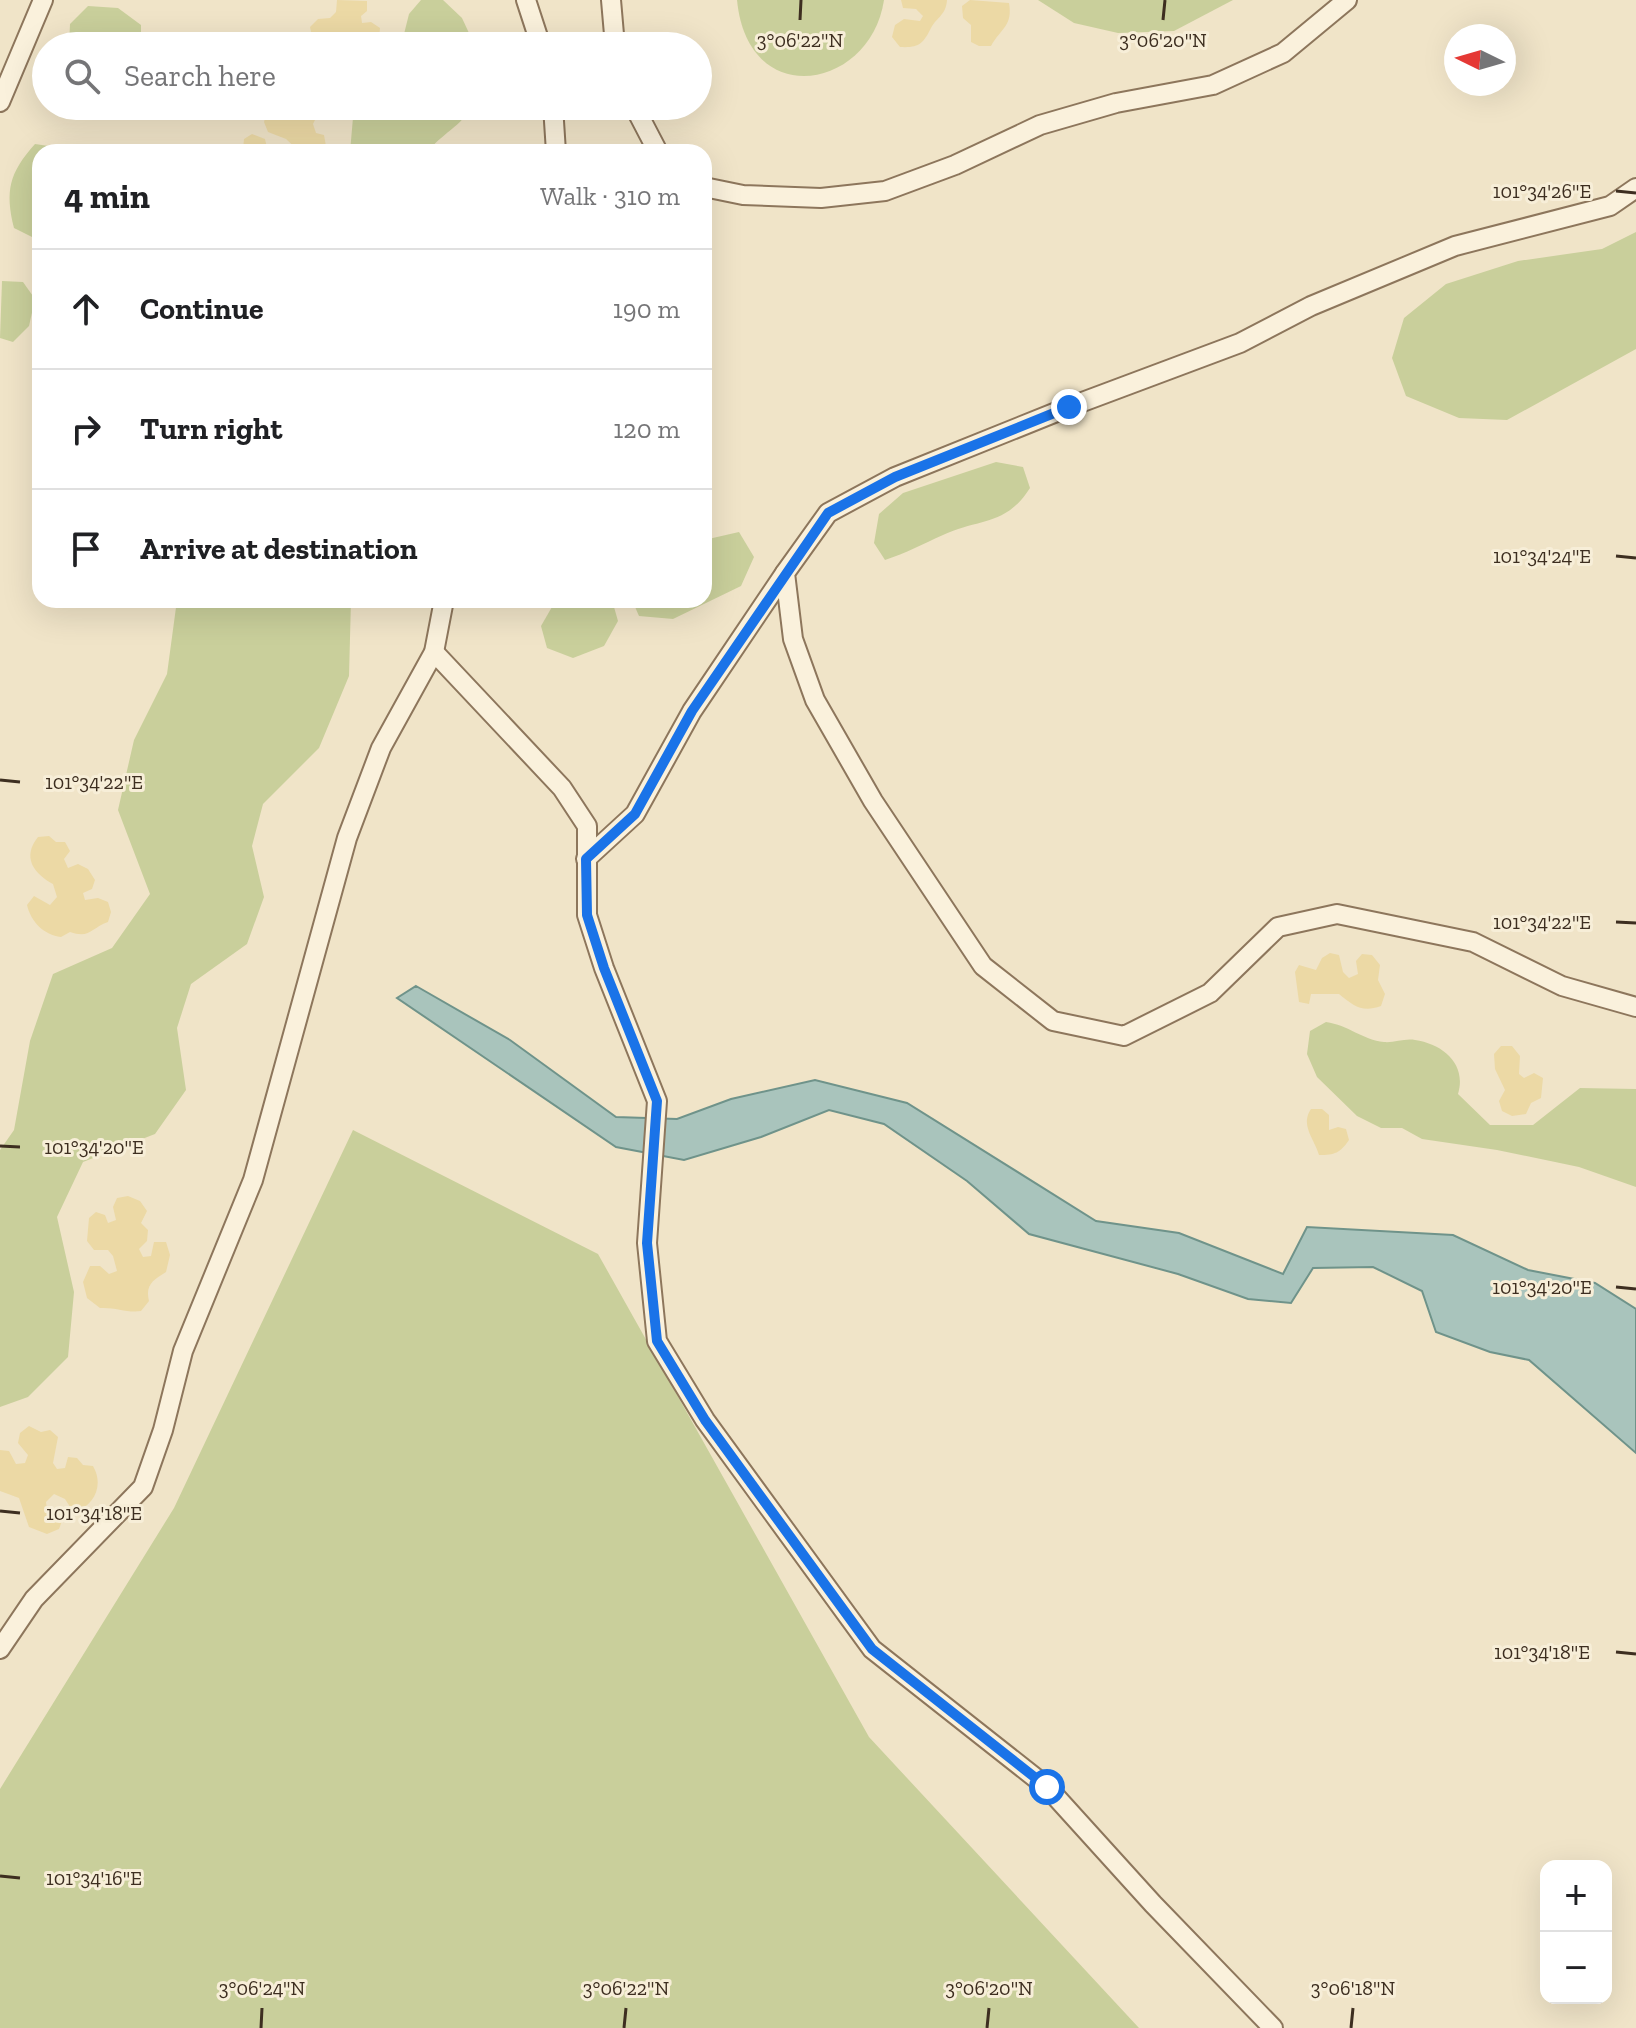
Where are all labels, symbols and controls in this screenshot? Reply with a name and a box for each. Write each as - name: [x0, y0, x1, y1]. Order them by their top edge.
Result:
- north arrow: [1444, 24, 1516, 96]
- text: 3°06'22"N: [757, 28, 843, 52]
- text: 3°06'20"N: [1119, 28, 1207, 52]
- search box: [32, 32, 712, 120]
- icon: search: [60, 54, 104, 98]
- text: Search here: [124, 58, 276, 94]
- text: 4 min: [64, 176, 150, 217]
- text: 101°34'26"E: [1493, 179, 1591, 203]
- text: Walk · 310 m: [540, 180, 680, 212]
- icon: ahead: [64, 287, 108, 331]
- text: Continue: [140, 291, 264, 327]
- text: 190 m: [613, 293, 680, 325]
- route end: [1051, 389, 1087, 425]
- icon: right: [64, 407, 108, 451]
- text: Turn right: [140, 411, 282, 447]
- text: 120 m: [613, 413, 680, 445]
- icon: arrive: [64, 527, 108, 571]
- text: Arrive at destination: [140, 531, 417, 567]
- text: 101°34'24"E: [1493, 544, 1591, 568]
- text: 101°34'22"E: [45, 770, 143, 794]
- text: 101°34'22"E: [1493, 910, 1591, 934]
- text: 101°34'20"E: [44, 1135, 144, 1159]
- text: 101°34'20"E: [1492, 1275, 1592, 1299]
- text: 101°34'18"E: [46, 1501, 142, 1525]
- text: 101°34'18"E: [1494, 1640, 1590, 1664]
- route start: [1029, 1769, 1065, 1805]
- map controls: [1540, 1860, 1612, 2004]
- button: +: [1540, 1860, 1612, 1932]
- text: 101°34'16"E: [46, 1866, 142, 1890]
- button: −: [1540, 1932, 1612, 2004]
- text: 3°06'24"N: [219, 1976, 305, 2000]
- text: 3°06'22"N: [583, 1976, 669, 2000]
- text: 3°06'20"N: [945, 1976, 1033, 2000]
- text: 3°06'18"N: [1311, 1976, 1395, 2000]

